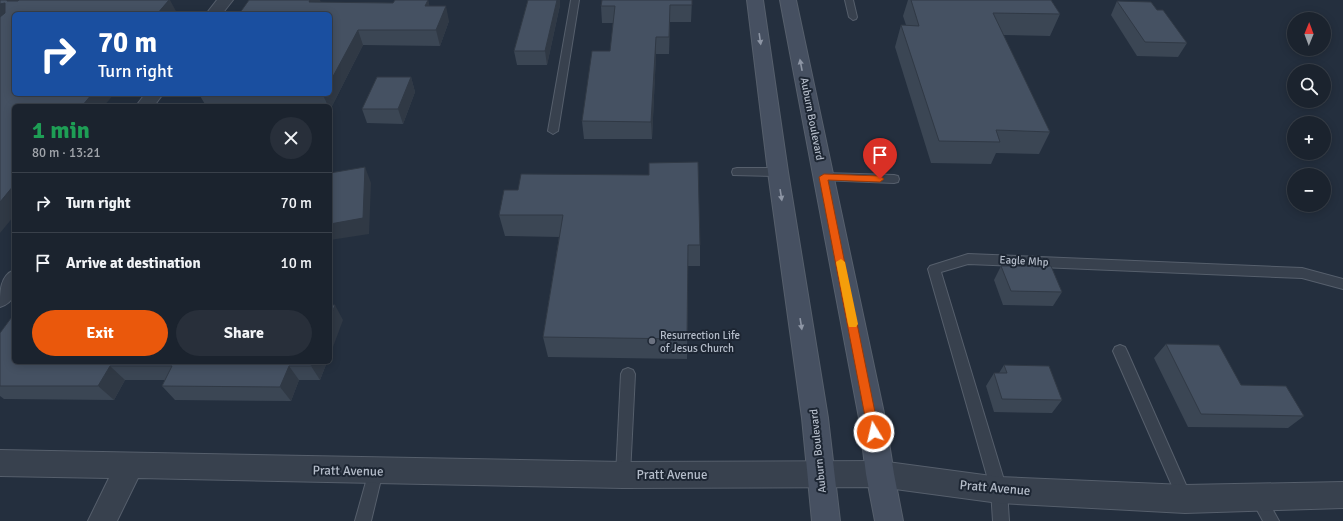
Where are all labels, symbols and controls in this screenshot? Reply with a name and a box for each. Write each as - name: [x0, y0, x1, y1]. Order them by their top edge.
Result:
- north arrow: [1287, 12, 1331, 56]
- map controls: [1287, 12, 1331, 212]
- text: 70 m: [98, 26, 157, 60]
- icon: right: [32, 28, 84, 80]
- one-way arrow: [757, 33, 763, 45]
- one-way arrow: [798, 59, 804, 71]
- text: Turn right: [98, 60, 173, 82]
- button: search: [1287, 64, 1331, 108]
- street label: Auburn Boulevard: [798, 76, 826, 162]
- text: 1 min: [32, 115, 90, 145]
- button: +: [1287, 116, 1331, 160]
- button: close: [270, 117, 312, 159]
- pin: [863, 138, 897, 179]
- icon: arrive: [869, 144, 891, 166]
- text: 80 m · 13:21: [32, 145, 101, 161]
- button: −: [1287, 168, 1331, 212]
- one-way arrow: [778, 189, 784, 201]
- icon: right: [32, 192, 54, 214]
- text: Turn right: [66, 194, 131, 212]
- text: 70 m: [281, 194, 312, 212]
- icon: arrive: [32, 252, 54, 274]
- street label: Eagle Mhp: [999, 253, 1049, 269]
- text: Arrive at destination: [66, 254, 201, 272]
- text: 10 m: [281, 254, 312, 272]
- button: Exit: [32, 310, 168, 356]
- button: Share: [176, 310, 312, 356]
- one-way arrow: [798, 318, 804, 330]
- place label: Resurrection Life of Jesus Church: [660, 329, 740, 355]
- marker: Resurrection Life of Jesus Church: [647, 336, 657, 346]
- street label: Auburn Boulevard: [807, 408, 829, 494]
- position arrow: [853, 411, 895, 453]
- street label: Pratt Avenue: [312, 462, 384, 480]
- street label: Pratt Avenue: [637, 467, 707, 483]
- street label: Pratt Avenue: [959, 477, 1031, 499]

